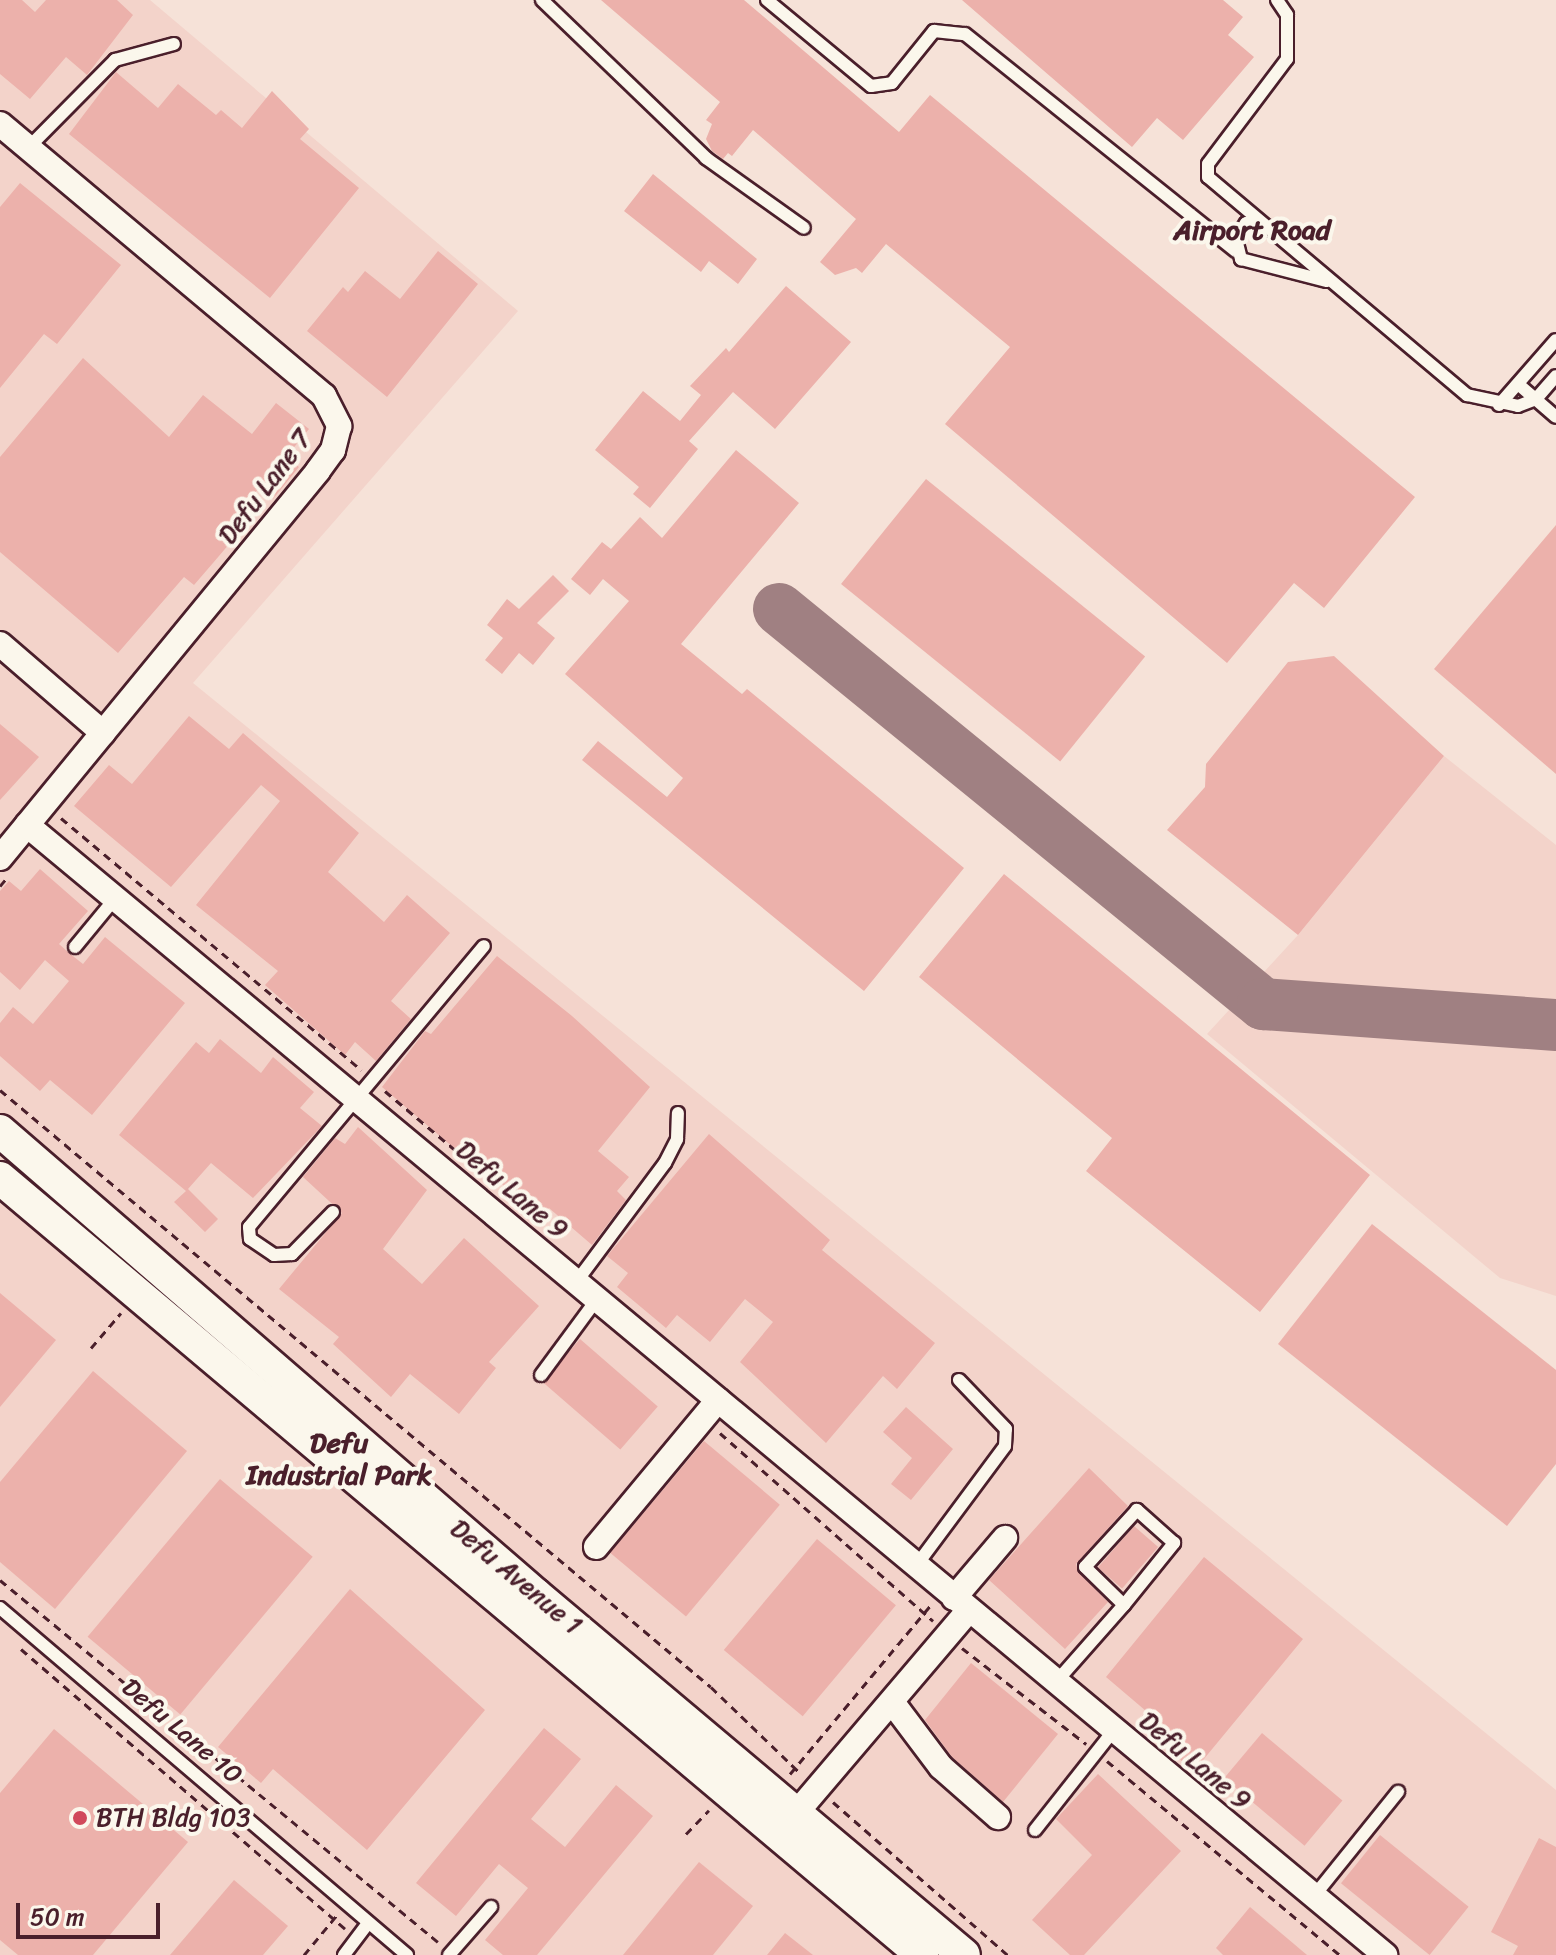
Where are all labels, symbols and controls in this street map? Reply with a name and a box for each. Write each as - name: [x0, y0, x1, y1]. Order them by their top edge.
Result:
- district label: Airport Road: [1173, 213, 1331, 247]
- street label: Defu Lane 7: [212, 424, 318, 550]
- street label: Defu Lane 9: [450, 1134, 574, 1246]
- district label: Defu Industrial Park: [246, 1426, 432, 1492]
- street label: Defu Avenue 1: [444, 1513, 588, 1641]
- street label: Defu Lane 10: [115, 1672, 249, 1790]
- street label: Defu Lane 9: [1133, 1705, 1257, 1817]
- place label: BTH Bldg 103: [96, 1802, 251, 1834]
- marker: BTH Bldg 103: [71, 1809, 89, 1827]
- scale bar: [20, 1887, 164, 1937]
- text: 50 m: [30, 1896, 85, 1938]

